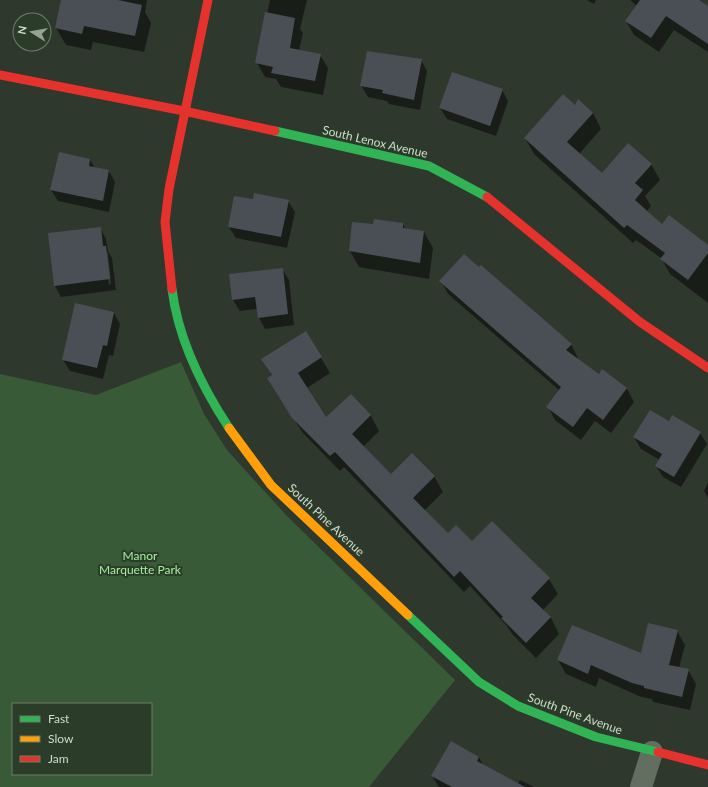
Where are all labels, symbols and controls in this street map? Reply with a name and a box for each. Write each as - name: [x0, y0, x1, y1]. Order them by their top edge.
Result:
- north arrow: [12, 12, 52, 52]
- text: N: [15, 25, 29, 35]
- street label: South Lenox Avenue: [321, 122, 429, 161]
- street label: South Pine Avenue: [285, 480, 368, 559]
- park label: Manor Marquette Park: [99, 548, 182, 577]
- street label: South Pine Avenue: [526, 689, 625, 738]
- legend: [12, 703, 152, 775]
- text: Fast: [48, 711, 70, 726]
- text: Slow: [48, 731, 74, 746]
- text: Jam: [48, 751, 69, 766]

